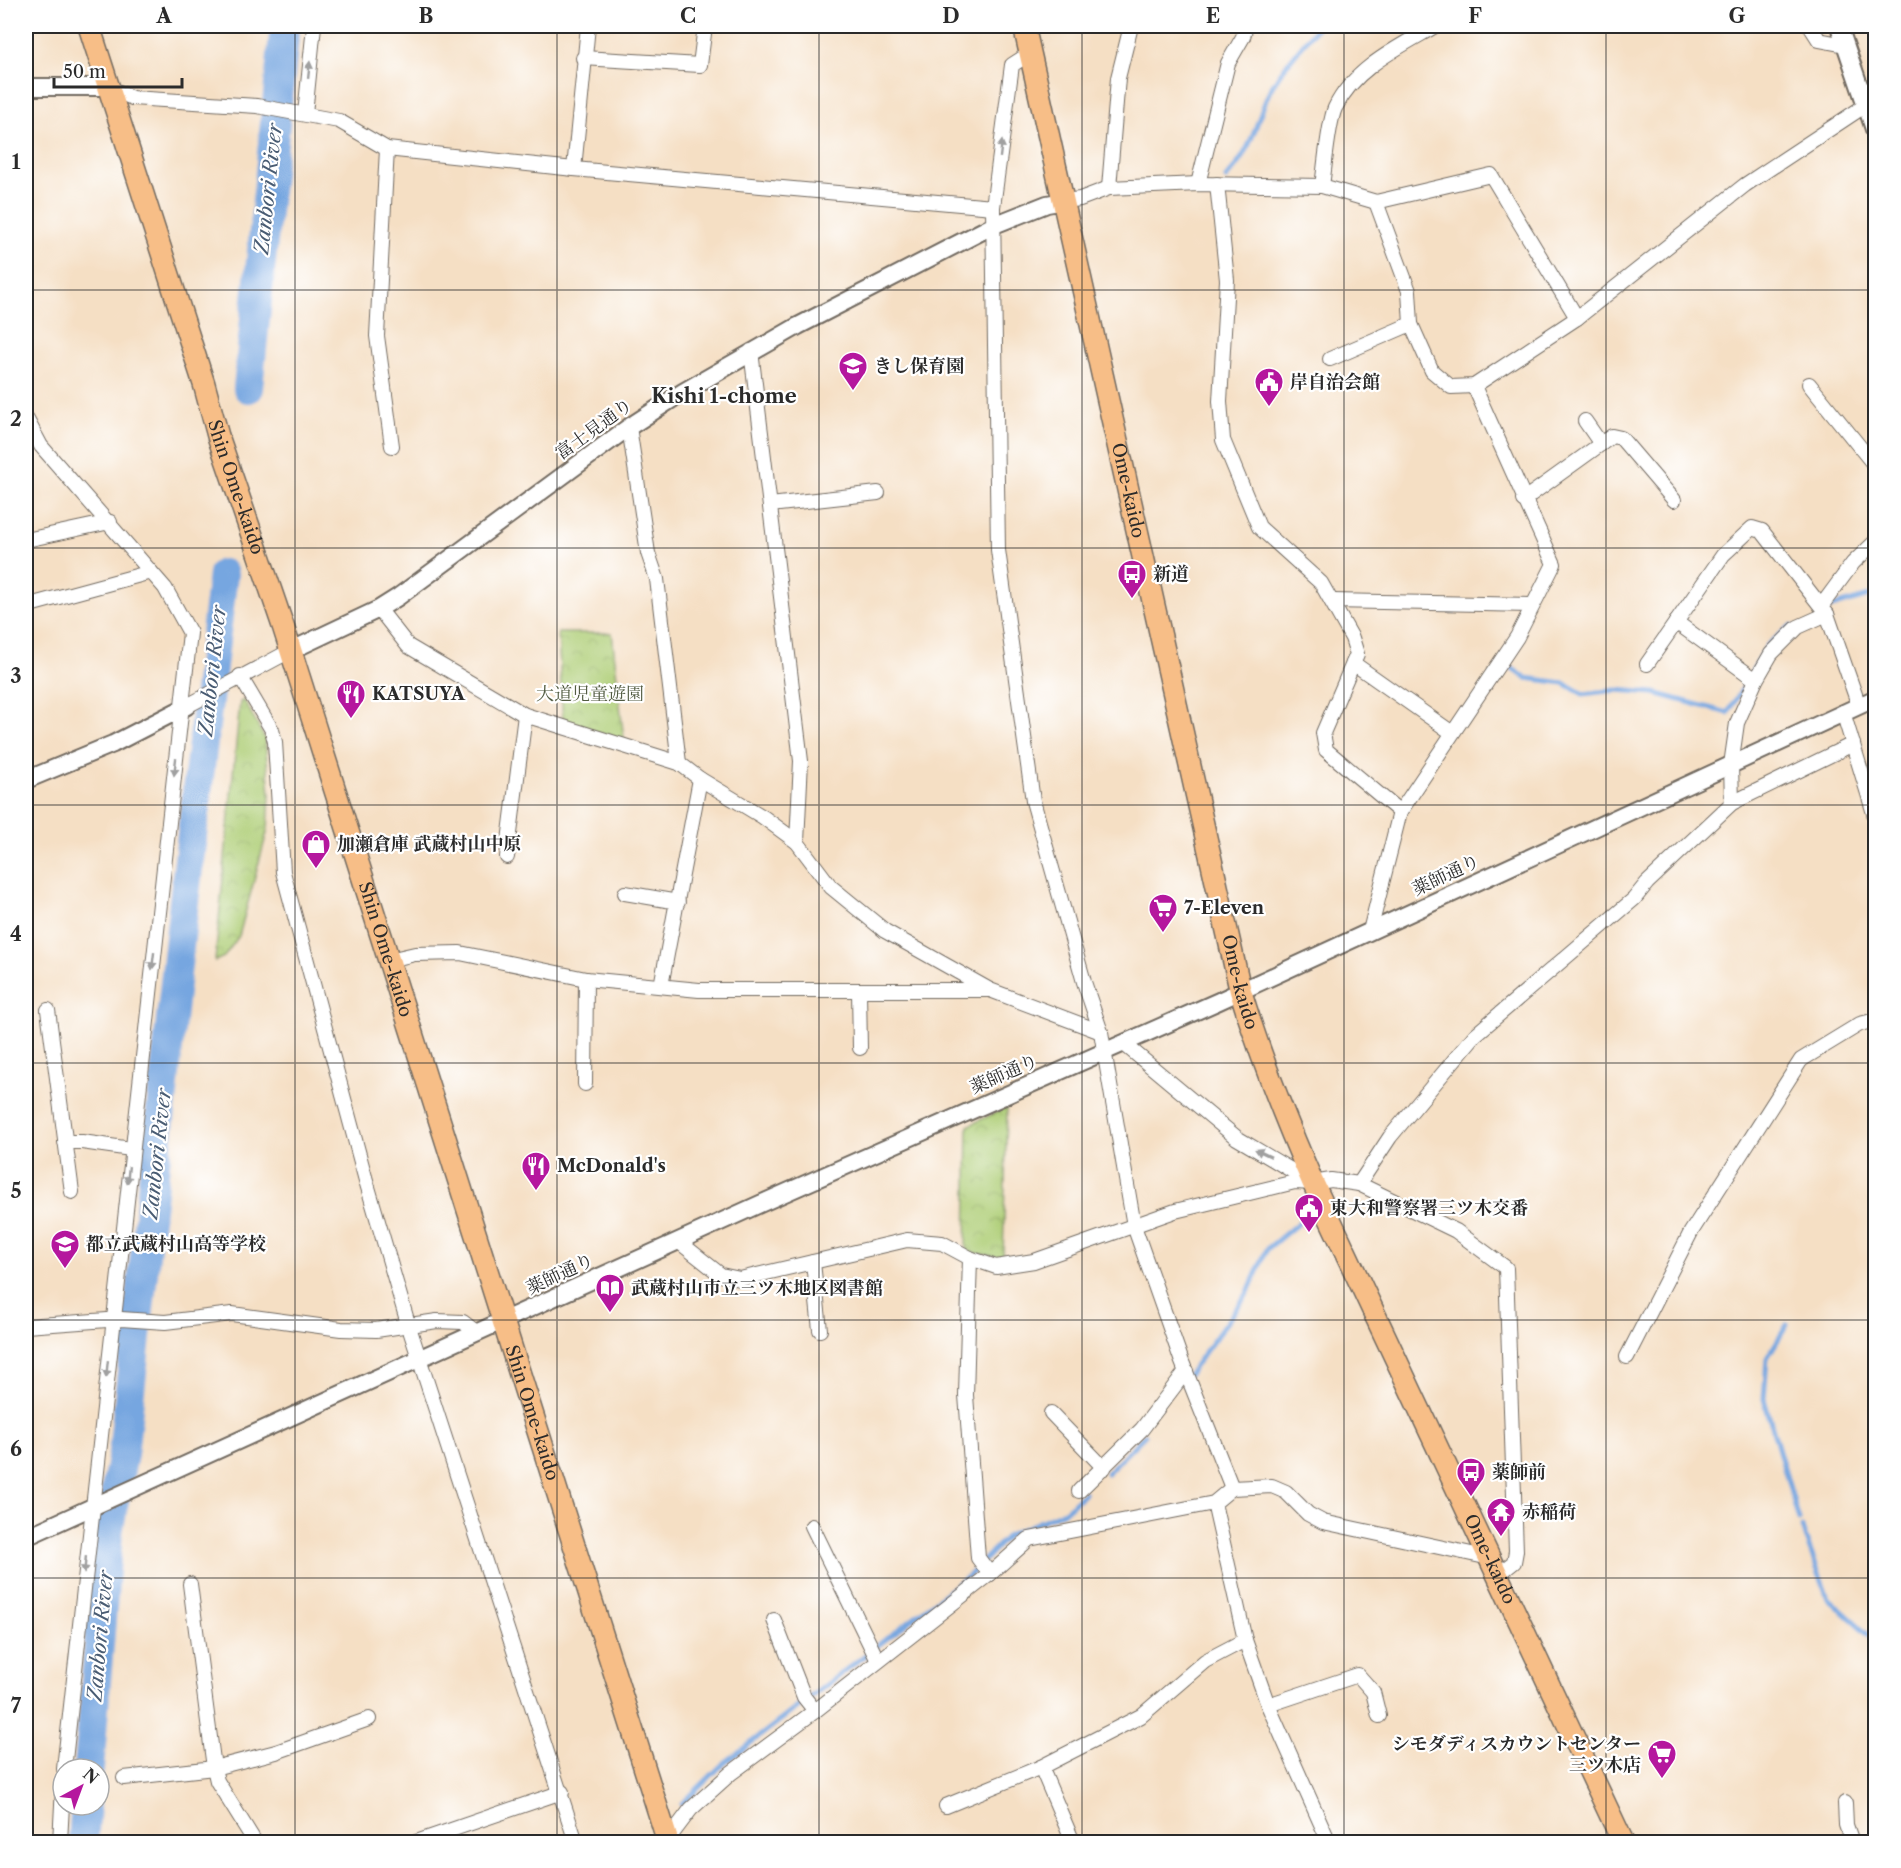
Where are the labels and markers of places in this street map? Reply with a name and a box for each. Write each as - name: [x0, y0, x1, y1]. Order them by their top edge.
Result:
- school or university icon: きし保育園: [837, 350, 869, 392]
- place label: きし保育園: [874, 355, 964, 377]
- public building icon: 岸自治会館: [1253, 366, 1285, 408]
- place label: 岸自治会館: [1290, 371, 1380, 393]
- bus stop icon: 新道: [1116, 558, 1148, 600]
- place label: 新道: [1153, 563, 1189, 585]
- restaurant icon: KATSUYA: [335, 678, 367, 720]
- place label: KATSUYA: [372, 683, 466, 705]
- shop icon: 加瀬倉庫 武蔵村山中原: [300, 828, 332, 870]
- place label: 加瀬倉庫 武蔵村山中原: [337, 833, 522, 855]
- supermarket icon: 7-Eleven: [1147, 892, 1179, 934]
- place label: 7-Eleven: [1184, 897, 1265, 919]
- restaurant icon: McDonald's: [520, 1150, 552, 1192]
- place label: McDonald's: [557, 1155, 666, 1177]
- public building icon: 東大和警察署三ツ木交番: [1293, 1192, 1325, 1234]
- place label: 東大和警察署三ツ木交番: [1330, 1197, 1528, 1219]
- school or university icon: 都立武蔵村山高等学校: [49, 1228, 81, 1270]
- place label: 都立武蔵村山高等学校: [86, 1233, 266, 1255]
- library icon: 武蔵村山市立三ツ木地区図書館: [594, 1272, 626, 1314]
- place label: 武蔵村山市立三ツ木地区図書館: [631, 1277, 883, 1299]
- bus stop icon: 薬師前: [1455, 1456, 1487, 1498]
- place label: 薬師前: [1492, 1461, 1546, 1483]
- temple icon: 赤稲荷: [1485, 1496, 1517, 1538]
- place label: 赤稲荷: [1522, 1501, 1576, 1523]
- place label: シモダディスカウントセンター 三ツ木店: [1392, 1733, 1641, 1776]
- supermarket icon: シモダディスカウントセンター 三ツ木店: [1646, 1738, 1678, 1780]

